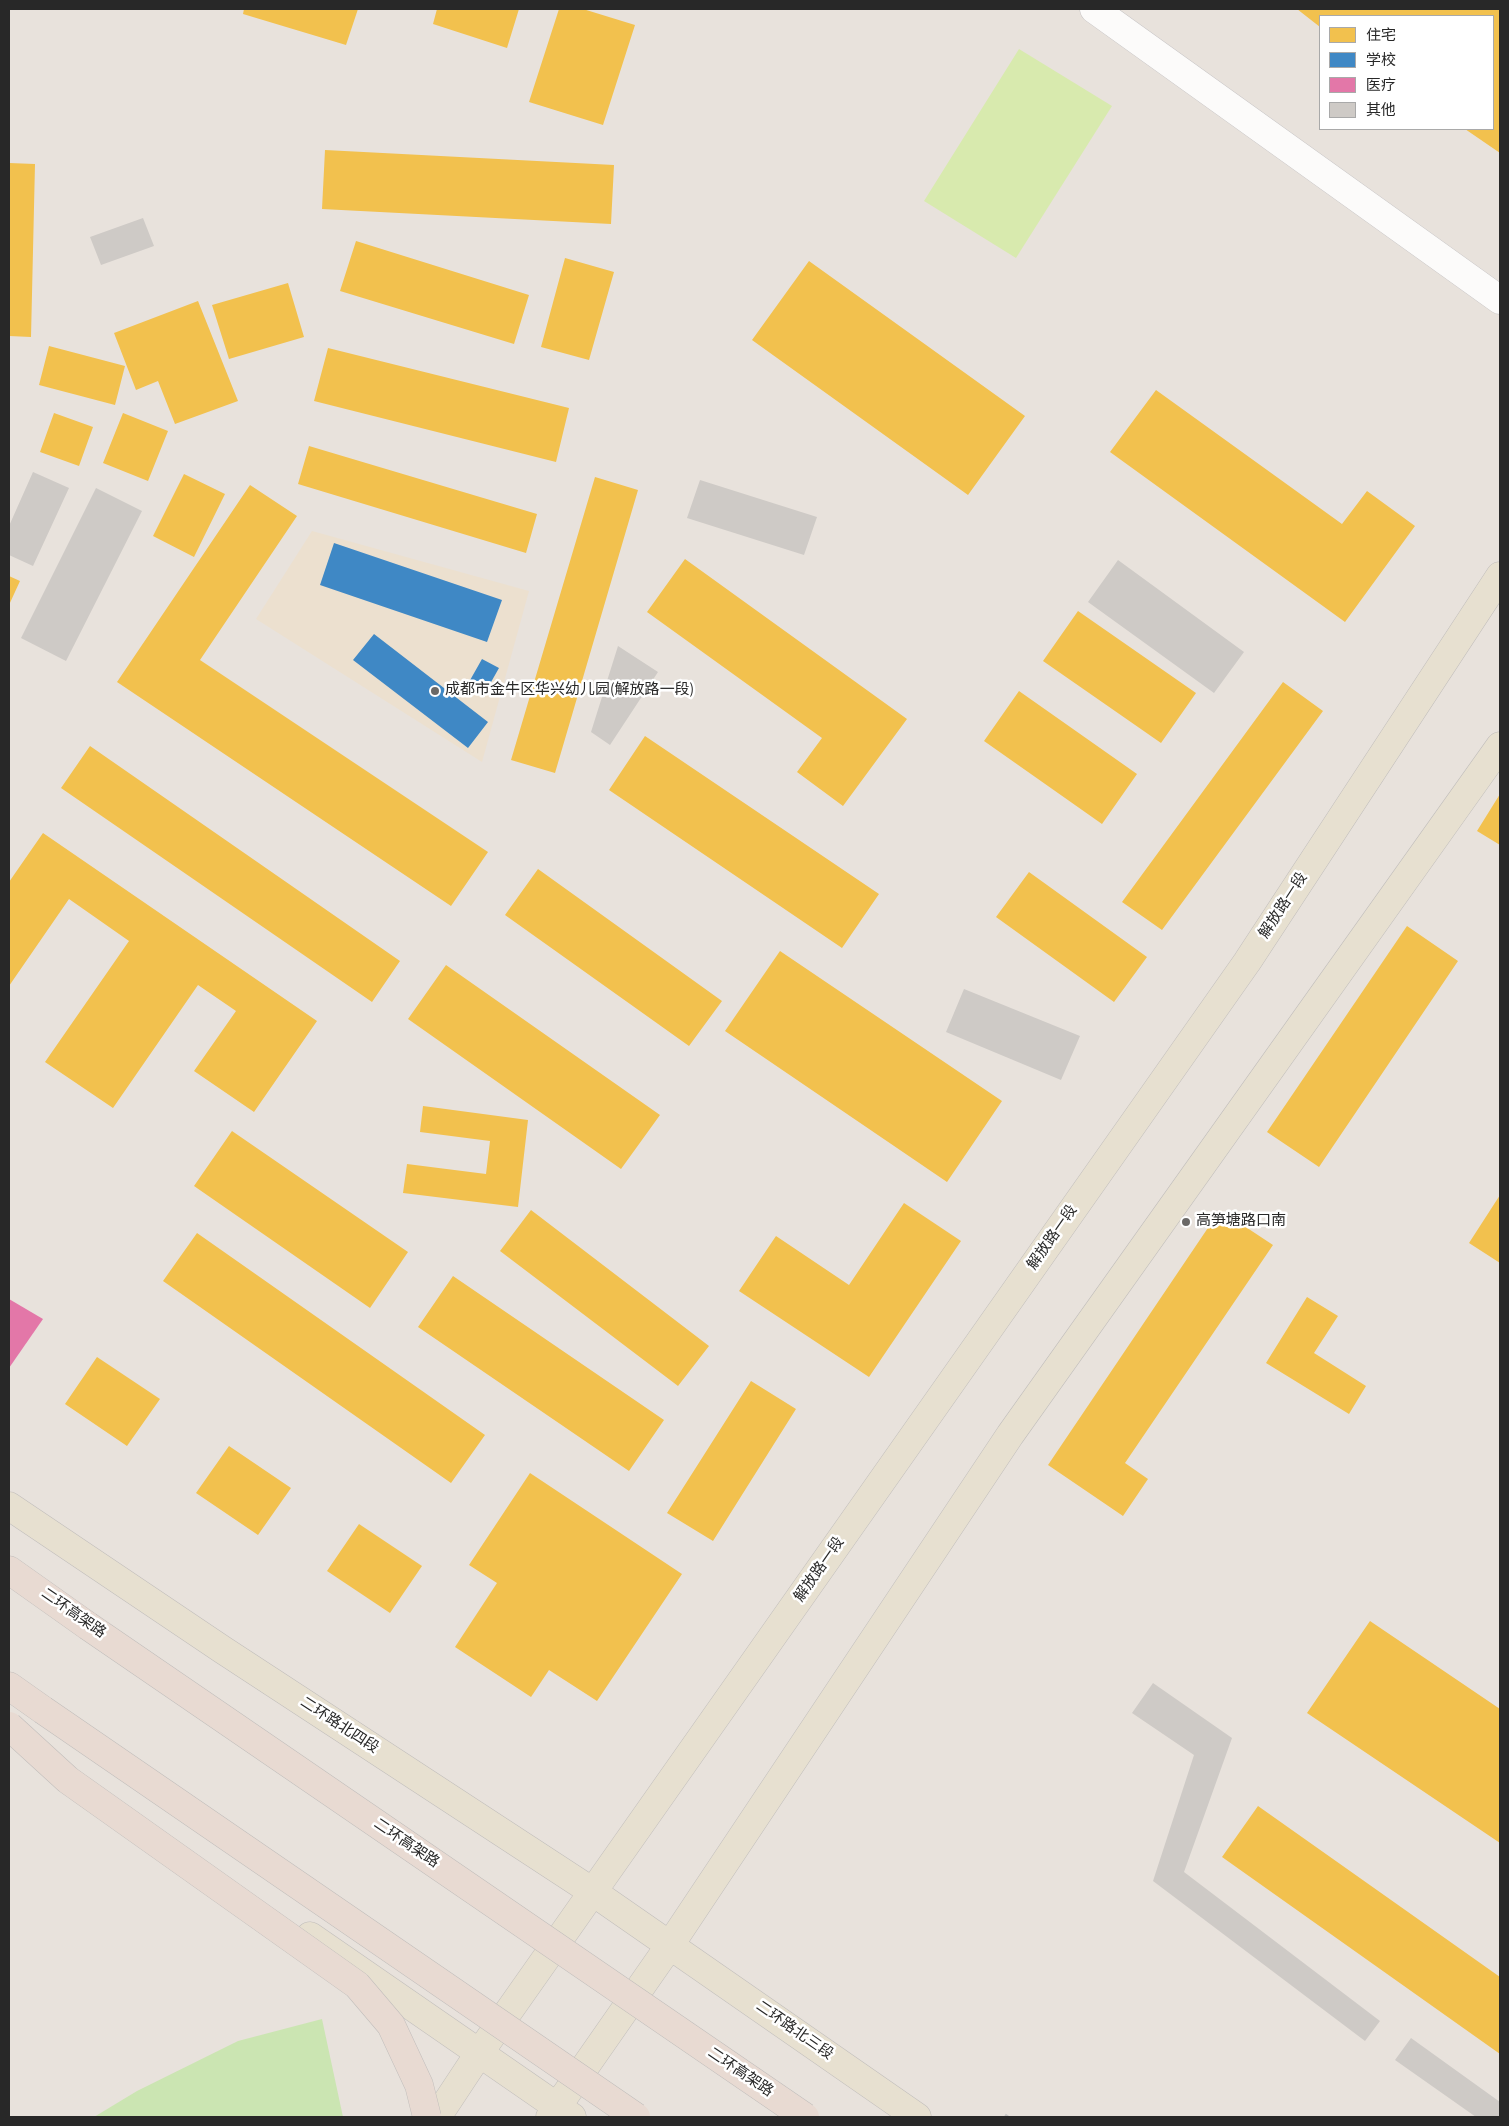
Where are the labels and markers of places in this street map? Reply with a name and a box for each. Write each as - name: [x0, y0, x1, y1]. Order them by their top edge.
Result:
- place label: 成都市金牛区华兴幼儿园(解放路一段): [445, 682, 694, 700]
- marker: 成都市金牛区华兴幼儿园(解放路一段): [429, 685, 441, 697]
- place label: 高笋塘路口南: [1196, 1213, 1286, 1231]
- marker: 高笋塘路口南: [1180, 1216, 1192, 1228]

